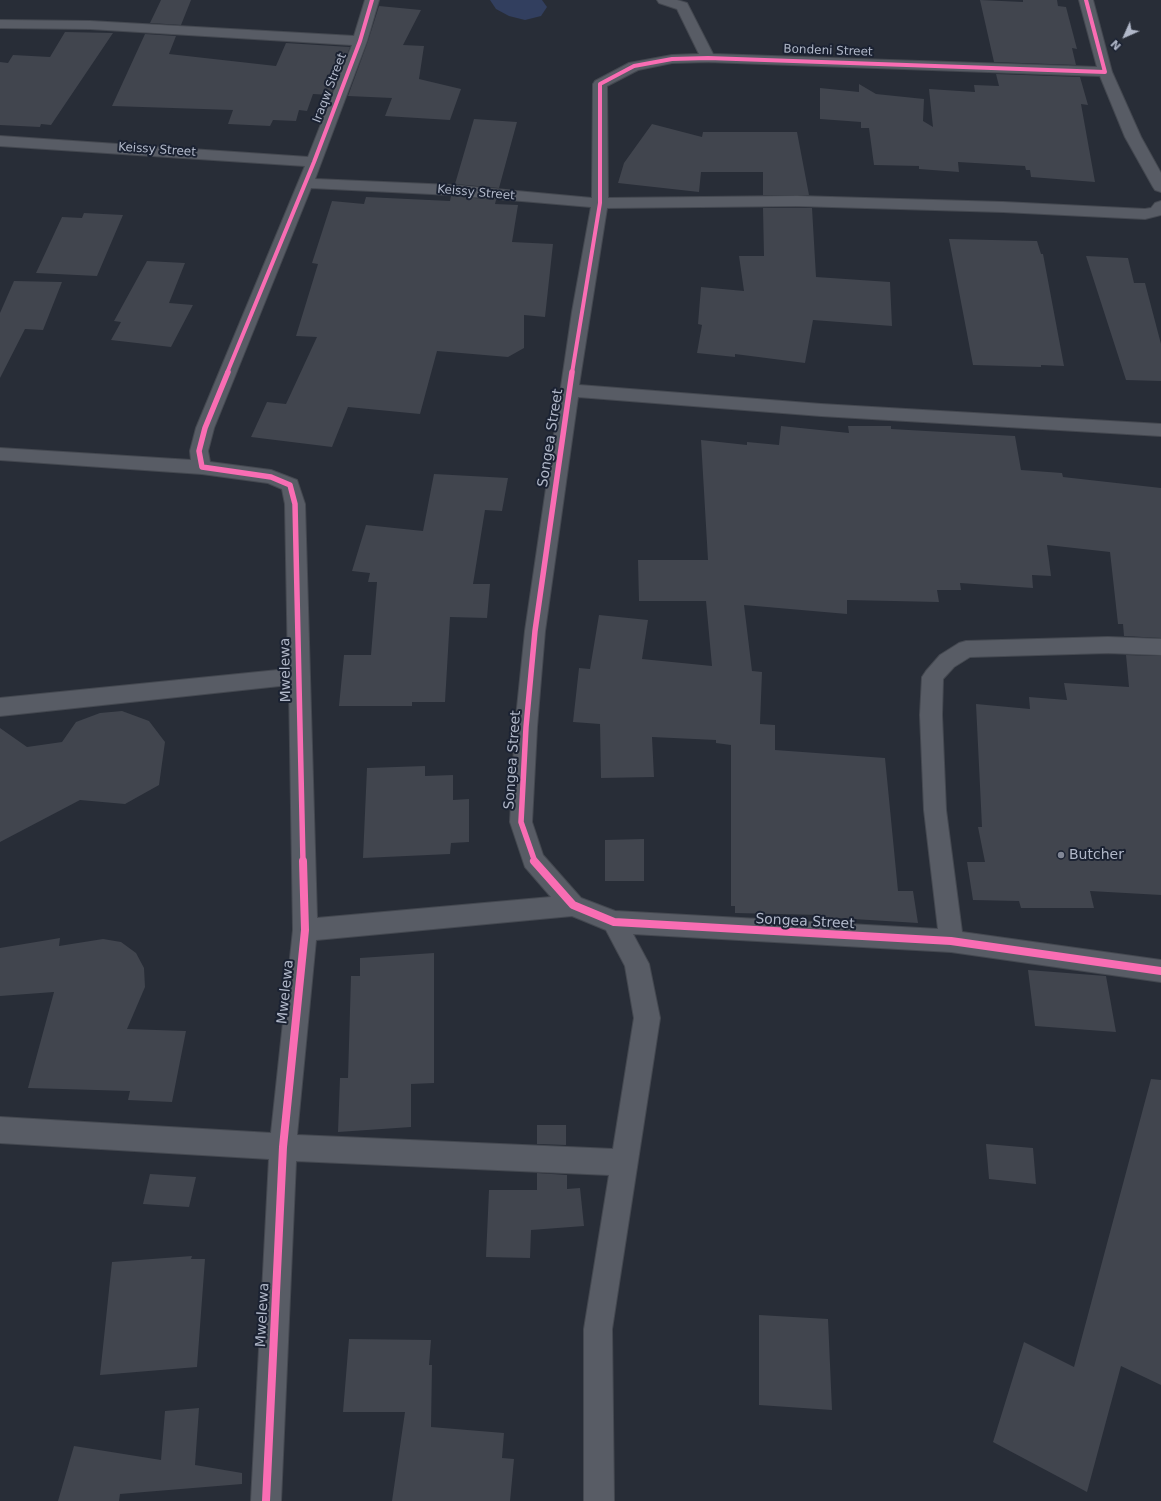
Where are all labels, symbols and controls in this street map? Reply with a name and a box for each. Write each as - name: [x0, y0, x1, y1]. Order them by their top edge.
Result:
- north arrow: [1105, 16, 1145, 56]
- text: N: [1108, 37, 1124, 53]
- street label: Bondeni Street: [783, 42, 873, 60]
- street label: Iraqw Street: [310, 51, 350, 125]
- street label: Keissy Street: [118, 140, 196, 160]
- street label: Keissy Street: [437, 182, 515, 204]
- street label: Songea Street: [535, 388, 567, 488]
- street label: Mwelewa: [277, 638, 295, 702]
- street label: Songea Street: [501, 710, 525, 810]
- place label: Butcher: [1069, 847, 1124, 863]
- marker: Butcher: [1056, 850, 1066, 860]
- street label: Songea Street: [755, 911, 855, 933]
- street label: Mwelewa: [274, 959, 298, 1025]
- street label: Mwelewa: [253, 1282, 273, 1348]

